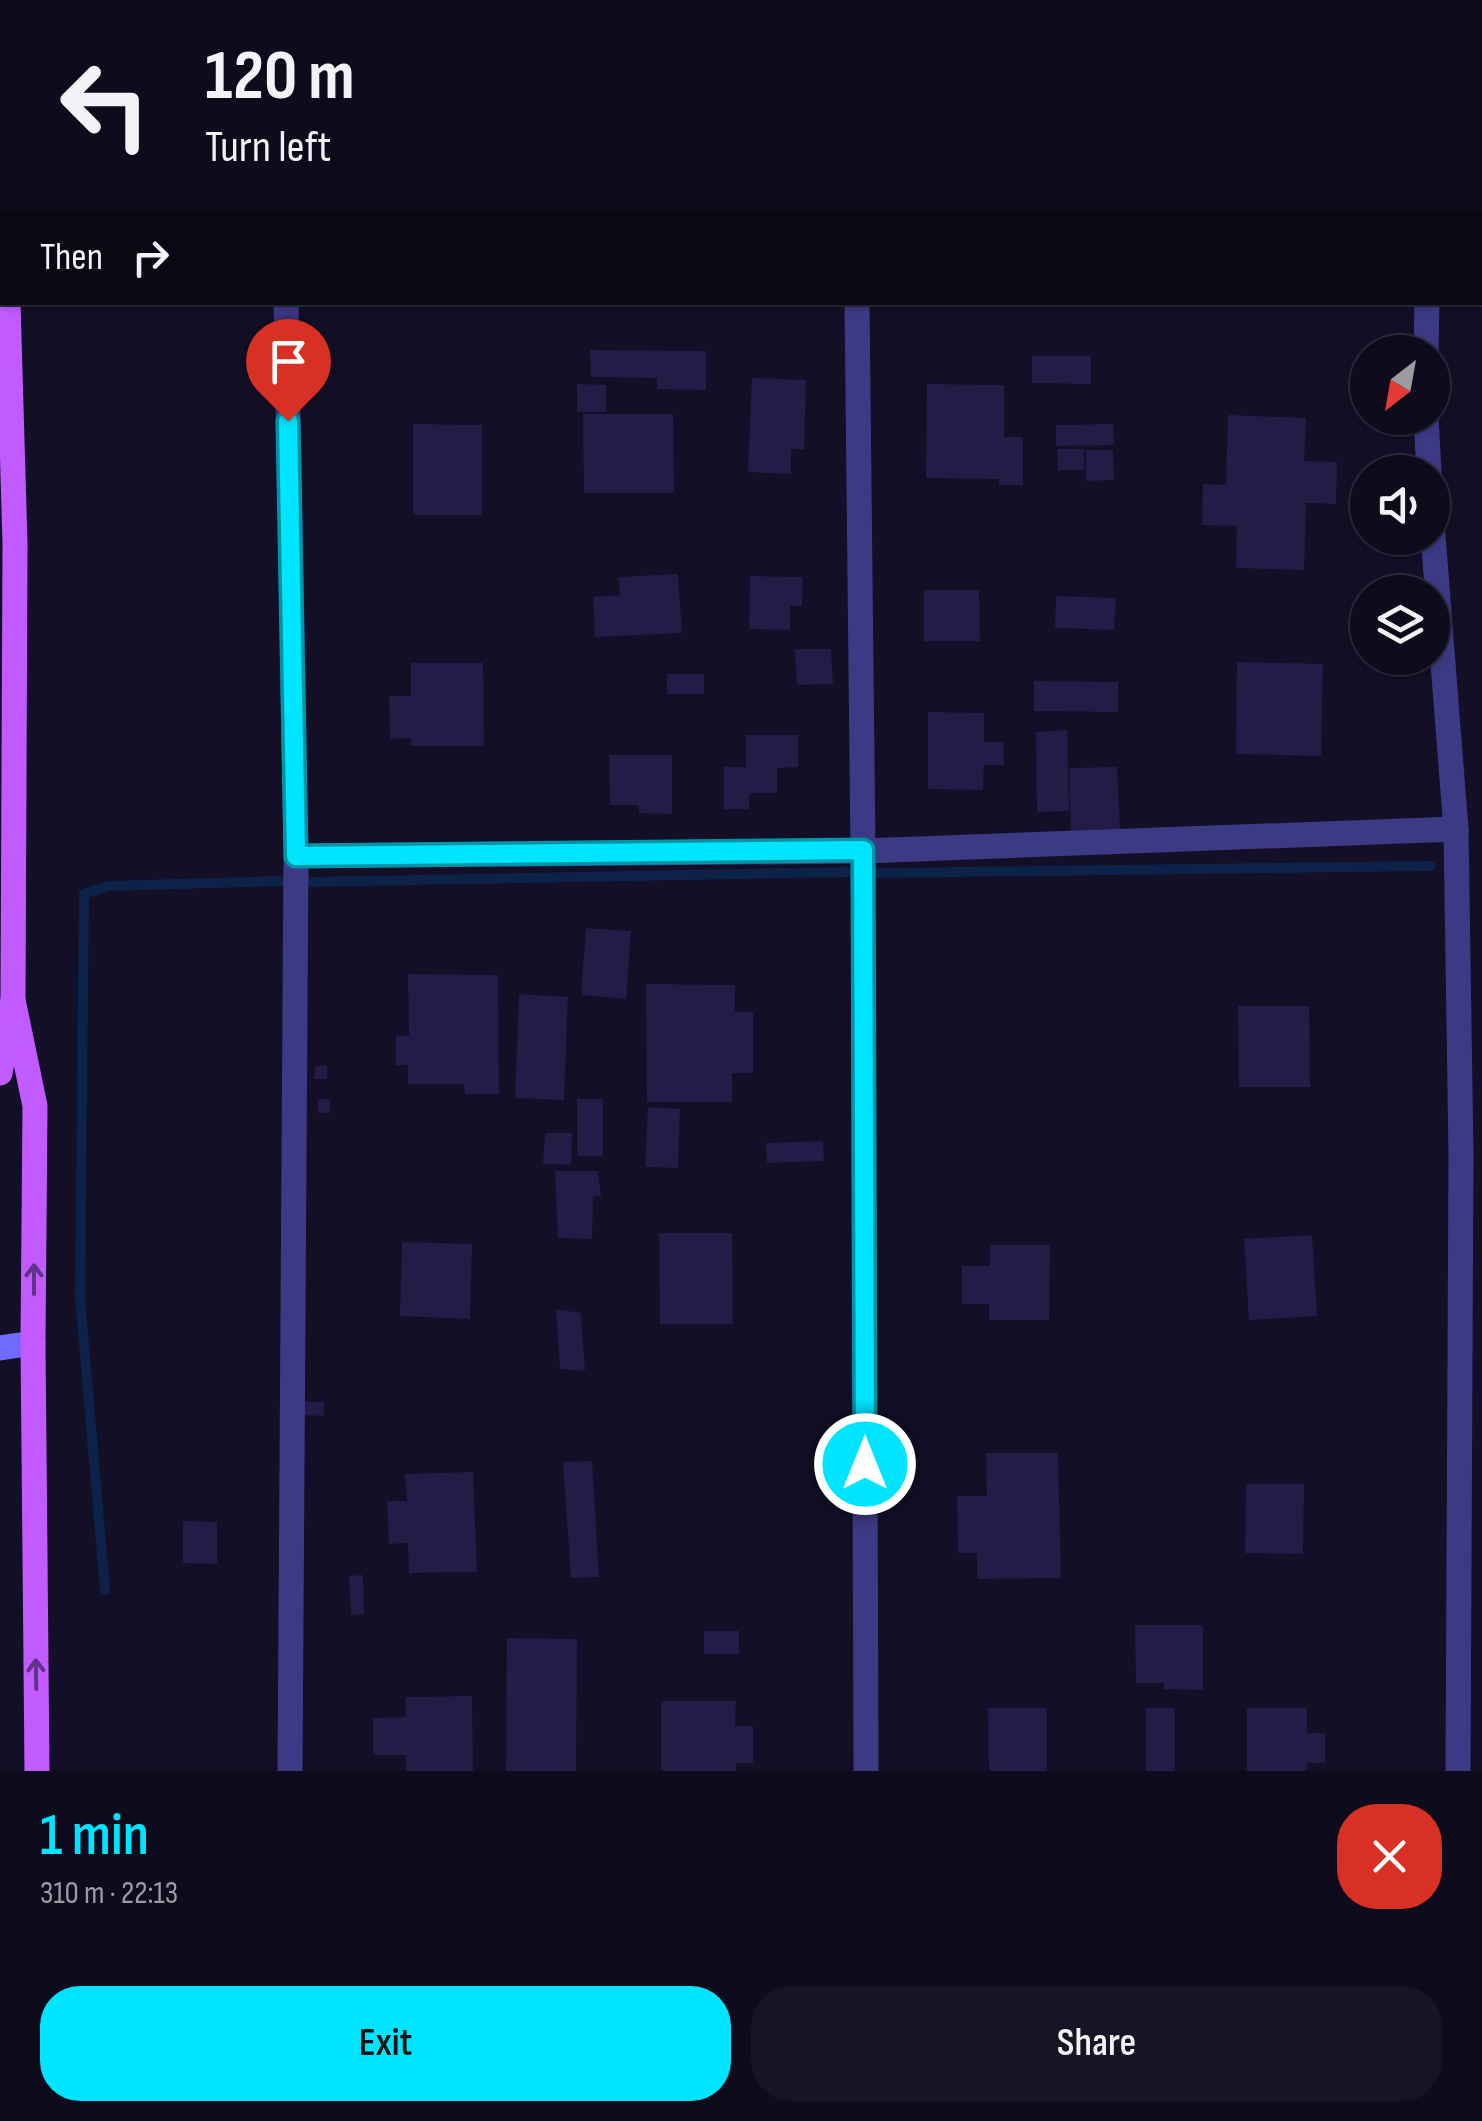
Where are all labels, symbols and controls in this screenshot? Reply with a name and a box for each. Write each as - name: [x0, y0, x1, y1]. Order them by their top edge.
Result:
- text: 120 m: [205, 35, 355, 119]
- icon: left: [40, 40, 170, 170]
- text: Turn left: [205, 120, 331, 175]
- icon: right: [123, 230, 178, 285]
- text: Then: [40, 235, 103, 280]
- pin: [246, 319, 331, 422]
- icon: arrive: [261, 334, 316, 389]
- north arrow: [1350, 335, 1450, 435]
- map controls: [1350, 335, 1450, 675]
- button: sound: [1350, 455, 1450, 555]
- button: layers: [1350, 575, 1450, 675]
- one-way arrow: [24, 1263, 43, 1295]
- position arrow: [813, 1412, 917, 1516]
- one-way arrow: [26, 1658, 46, 1690]
- text: 1 min: [40, 1800, 149, 1872]
- button: close: [1337, 1804, 1442, 1909]
- text: 310 m · 22:13: [40, 1874, 178, 1913]
- button: Exit: [40, 1986, 731, 2101]
- button: Share: [751, 1986, 1442, 2101]

